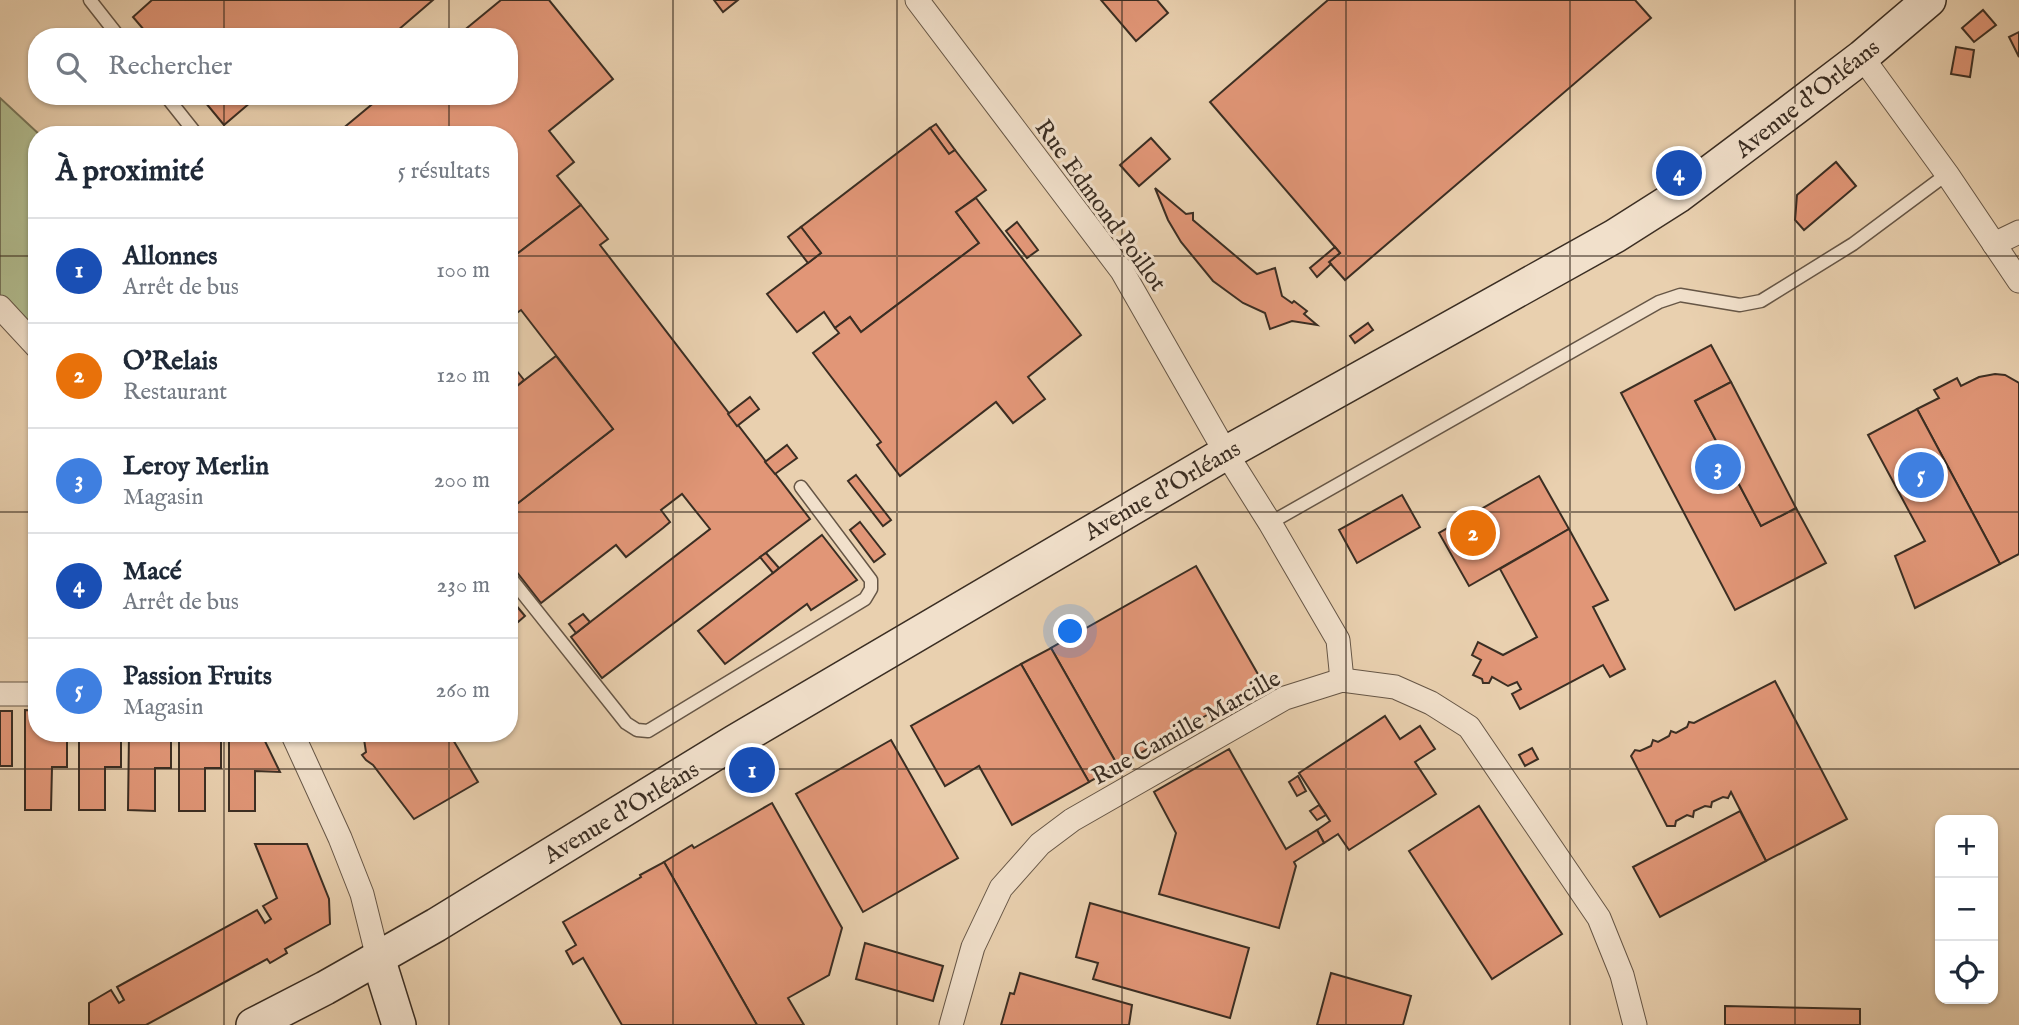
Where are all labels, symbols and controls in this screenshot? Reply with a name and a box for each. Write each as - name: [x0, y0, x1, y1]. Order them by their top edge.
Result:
- search box: [28, 28, 518, 105]
- street label: Avenue d'Orléans: [1728, 33, 1887, 166]
- icon: search: [52, 48, 90, 86]
- text: Rechercher: [108, 50, 232, 83]
- street label: Rue Edmond Poillot: [1027, 114, 1173, 298]
- pin: 4: [1656, 147, 1702, 199]
- text: À proximité: [56, 153, 204, 191]
- text: 5 résultats: [398, 157, 490, 186]
- text: Allonnes: [123, 240, 217, 273]
- text: 1: [75, 256, 83, 285]
- text: 100 m: [436, 256, 490, 285]
- text: Arrêt de bus: [123, 273, 239, 302]
- text: O'Relais: [123, 345, 218, 378]
- text: 2: [74, 361, 84, 390]
- text: 120 m: [437, 361, 490, 390]
- text: Restaurant: [123, 378, 227, 407]
- street label: Avenue d'Orléans: [1078, 434, 1247, 549]
- pin: 3: [1695, 441, 1741, 493]
- pin: 5: [1898, 449, 1944, 501]
- text: Leroy Merlin: [123, 450, 269, 483]
- text: 3: [75, 466, 83, 495]
- text: 200 m: [434, 466, 490, 495]
- text: Magasin: [123, 483, 203, 512]
- pin: 2: [1450, 507, 1496, 559]
- text: Macé: [123, 555, 182, 588]
- text: 4: [73, 571, 85, 600]
- text: 230 m: [437, 571, 490, 600]
- text: Arrêt de bus: [123, 588, 239, 617]
- your location: [1053, 614, 1087, 648]
- text: Passion Fruits: [123, 660, 272, 693]
- street label: Rue Camille Marcille: [1087, 664, 1287, 793]
- text: 5: [75, 676, 83, 705]
- text: 260 m: [435, 676, 490, 705]
- text: Magasin: [123, 693, 203, 722]
- pin: 1: [729, 744, 775, 796]
- street label: Avenue d'Orléans: [538, 755, 705, 872]
- map controls: [1935, 815, 1998, 1004]
- button: +: [1935, 815, 1998, 878]
- button: −: [1935, 878, 1998, 941]
- button: locate: [1935, 941, 1998, 1004]

